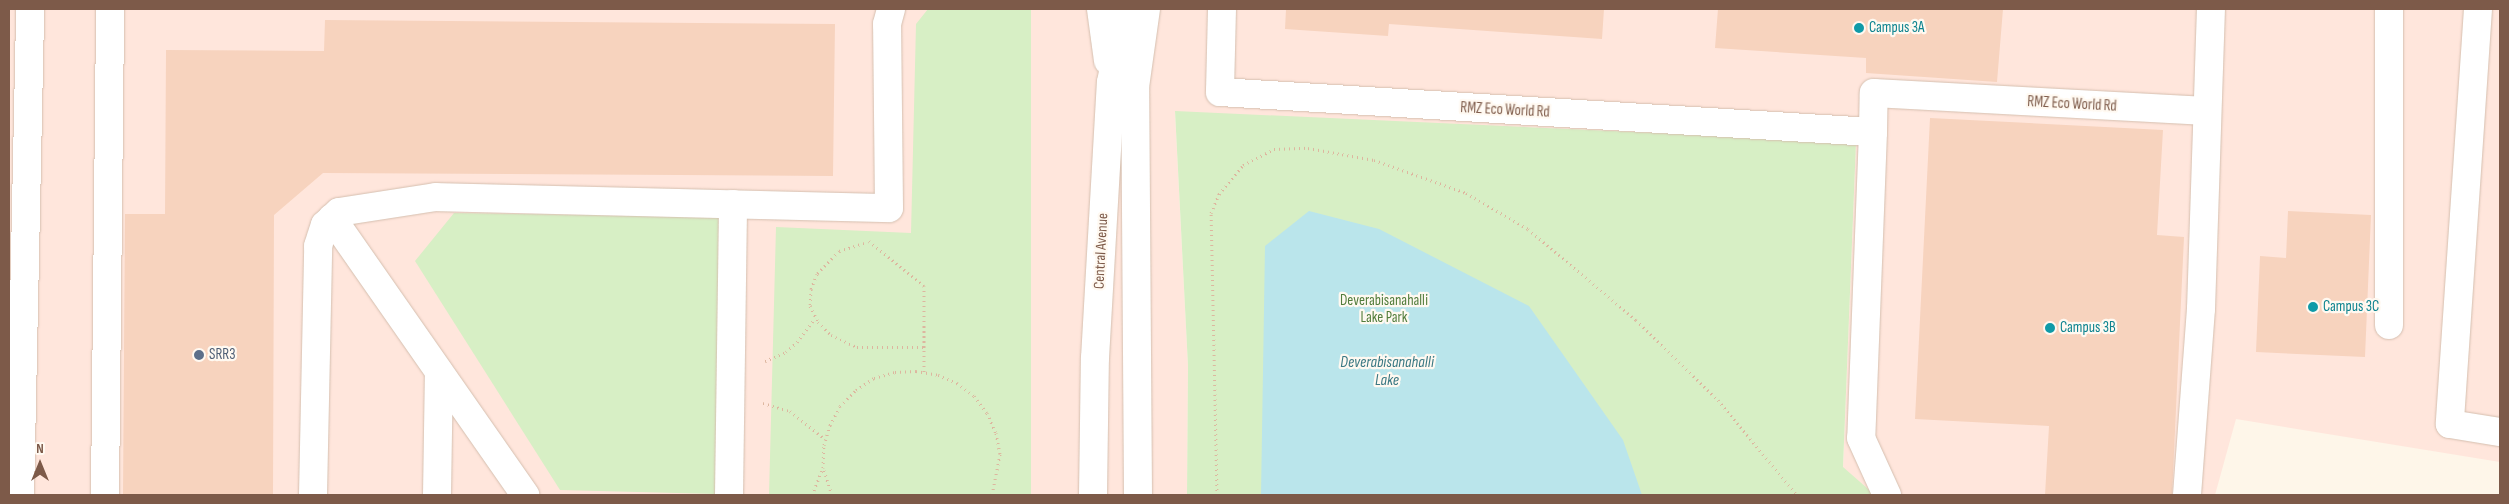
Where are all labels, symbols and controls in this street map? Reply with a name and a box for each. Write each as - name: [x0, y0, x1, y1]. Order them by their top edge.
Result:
- place label: Campus 3A: [1869, 19, 1924, 37]
- marker: Campus 3A: [1853, 22, 1865, 34]
- street label: RMZ Eco World Rd: [2027, 93, 2117, 115]
- street label: RMZ Eco World Rd: [1460, 99, 1550, 121]
- street label: Central Avenue: [1090, 213, 1112, 289]
- park label: Deverabisanahalli Lake Park: [1340, 291, 1428, 326]
- place label: Campus 3C: [2323, 298, 2379, 316]
- marker: Campus 3C: [2307, 301, 2319, 313]
- place label: Campus 3B: [2060, 319, 2116, 337]
- marker: Campus 3B: [2044, 322, 2056, 334]
- place label: SRR3: [209, 346, 236, 364]
- marker: SRR3: [193, 349, 205, 361]
- water label: Deverabisanahalli Lake: [1340, 353, 1434, 391]
- north arrow: [15, 439, 65, 489]
- text: N: [36, 440, 44, 457]

